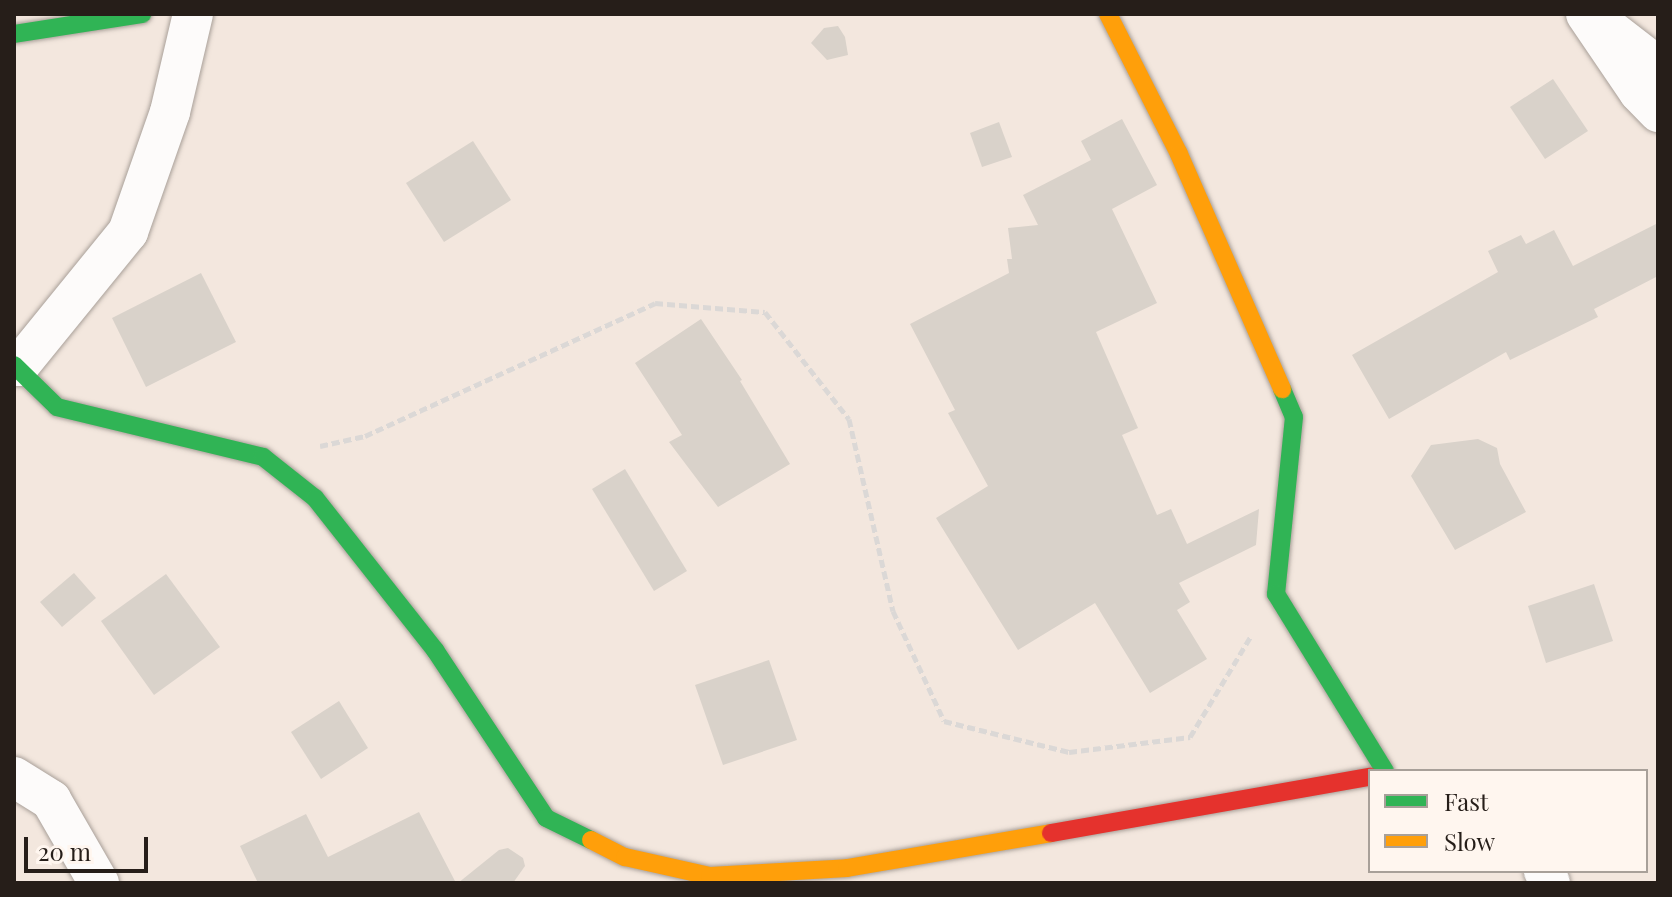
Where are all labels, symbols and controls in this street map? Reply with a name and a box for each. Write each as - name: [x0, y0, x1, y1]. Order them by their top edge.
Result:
- legend: [1368, 769, 1648, 873]
- text: Fast: [1444, 785, 1489, 817]
- scale bar: [28, 821, 152, 871]
- text: Slow: [1444, 825, 1495, 857]
- text: 20 m: [38, 835, 91, 867]

